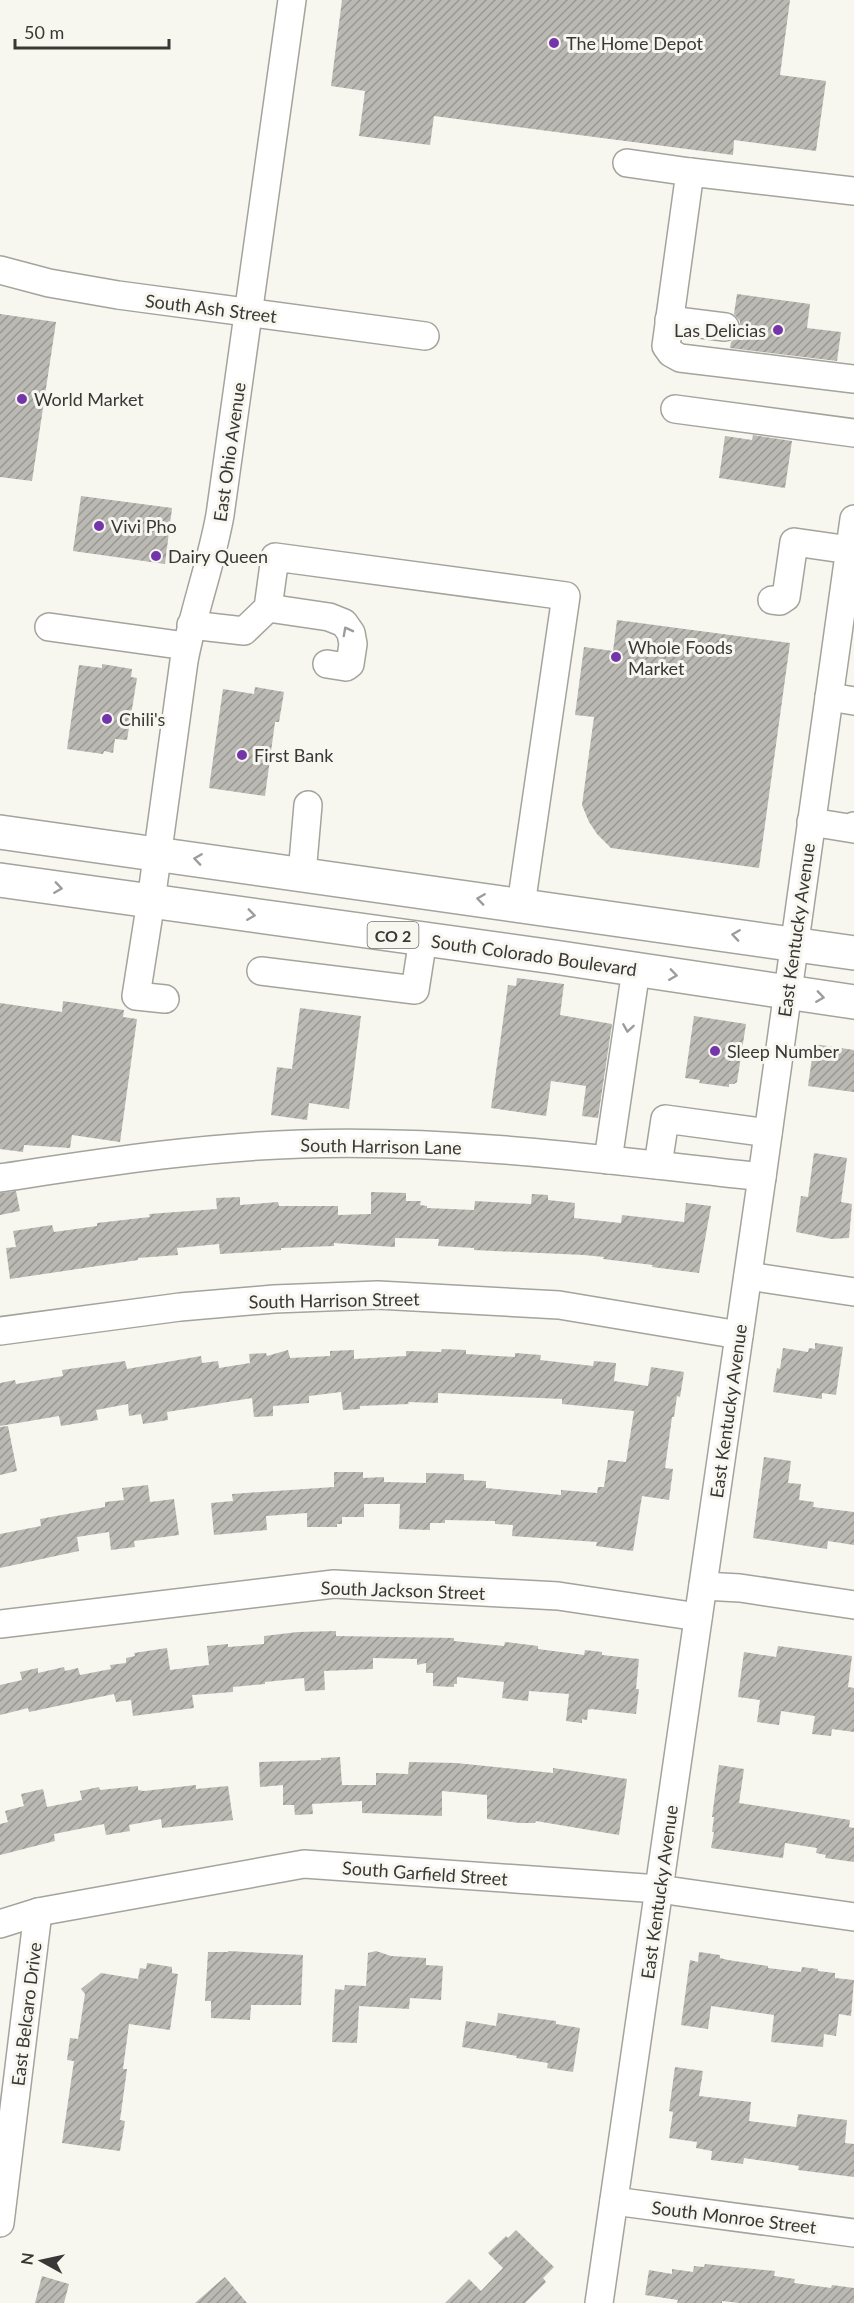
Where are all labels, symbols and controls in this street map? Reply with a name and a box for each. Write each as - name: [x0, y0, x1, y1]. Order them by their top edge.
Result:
- scale bar: [15, 12, 170, 50]
- text: 50 m: [24, 21, 64, 43]
- place label: The Home Depot: [566, 32, 703, 54]
- marker: The Home Depot: [547, 36, 561, 50]
- street label: South Ash Street: [144, 289, 279, 327]
- place label: Las Delicias: [674, 319, 766, 341]
- marker: Las Delicias: [771, 323, 785, 337]
- street label: East Ohio Avenue: [208, 381, 250, 523]
- place label: World Market: [34, 388, 144, 410]
- marker: World Market: [15, 392, 29, 406]
- place label: Vivi Pho: [111, 515, 177, 537]
- marker: Vivi Pho: [92, 519, 106, 533]
- place label: Dairy Queen: [168, 545, 268, 567]
- marker: Dairy Queen: [149, 549, 163, 563]
- one-way arrow: [343, 627, 354, 637]
- place label: Whole Foods Market: [628, 636, 733, 679]
- marker: Whole Foods Market: [609, 650, 623, 664]
- place label: Chili's: [119, 708, 165, 730]
- marker: Chili's: [100, 712, 114, 726]
- place label: First Bank: [254, 744, 334, 766]
- marker: First Bank: [235, 748, 249, 762]
- street label: East Kentucky Avenue: [773, 842, 819, 1018]
- one-way arrow: [193, 854, 202, 866]
- one-way arrow: [53, 882, 63, 894]
- one-way arrow: [476, 893, 486, 906]
- one-way arrow: [246, 909, 256, 921]
- road number: CO 2: [368, 922, 418, 948]
- one-way arrow: [732, 929, 741, 941]
- street label: South Colorado Boulevard: [430, 930, 638, 980]
- one-way arrow: [668, 969, 677, 981]
- one-way arrow: [816, 991, 825, 1003]
- one-way arrow: [622, 1022, 635, 1032]
- place label: Sleep Number: [727, 1040, 840, 1062]
- marker: Sleep Number: [708, 1044, 722, 1058]
- street label: South Harrison Lane: [300, 1134, 462, 1158]
- street label: South Harrison Street: [248, 1288, 420, 1312]
- street label: East Kentucky Avenue: [705, 1323, 751, 1499]
- street label: South Jackson Street: [320, 1576, 486, 1604]
- street label: East Kentucky Avenue: [636, 1804, 682, 1980]
- street label: South Garfield Street: [342, 1856, 509, 1890]
- street label: East Belcaro Drive: [6, 1941, 46, 2087]
- street label: South Monroe Street: [650, 2196, 818, 2238]
- north arrow: [12, 2231, 72, 2291]
- text: N: [16, 2251, 37, 2266]

